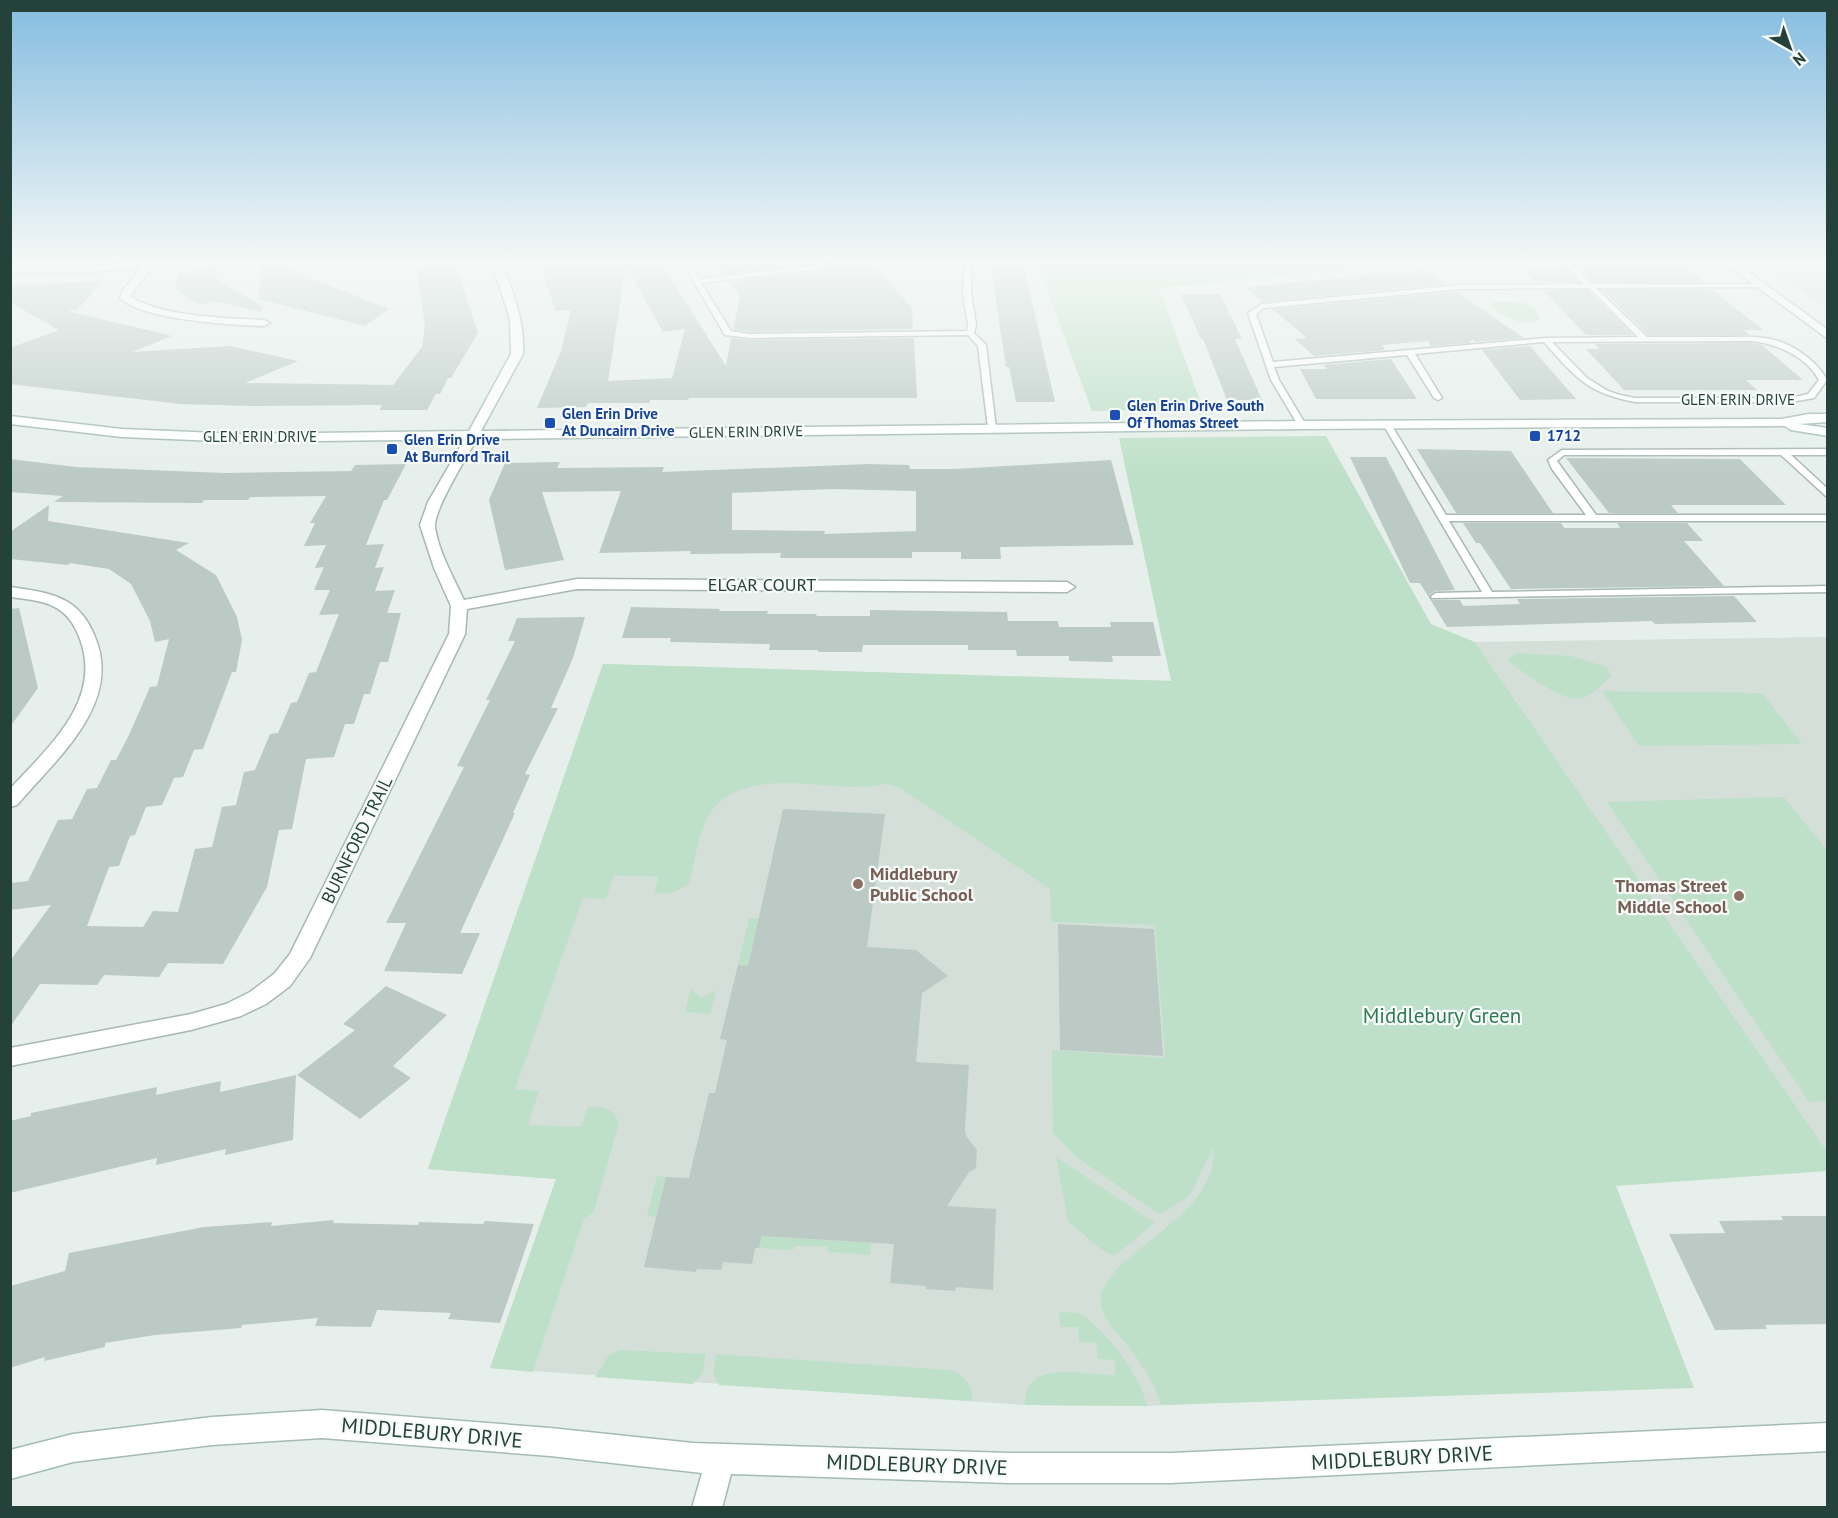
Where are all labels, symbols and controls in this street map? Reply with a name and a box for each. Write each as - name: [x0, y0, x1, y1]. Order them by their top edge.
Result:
- north arrow: [1760, 18, 1820, 78]
- text: N: [1789, 48, 1810, 71]
- street label: GLEN ERIN DRIVE: [1681, 390, 1795, 409]
- place label: Glen Erin Drive South Of Thomas Street: [1127, 396, 1264, 432]
- place label: Glen Erin Drive At Duncairn Drive: [562, 404, 675, 440]
- marker: Glen Erin Drive South Of Thomas Street: [1108, 408, 1122, 422]
- marker: Glen Erin Drive At Duncairn Drive: [543, 416, 557, 430]
- street label: GLEN ERIN DRIVE: [689, 421, 803, 442]
- place label: 1712: [1547, 426, 1581, 445]
- street label: GLEN ERIN DRIVE: [203, 427, 317, 446]
- marker: 1712: [1528, 429, 1542, 443]
- place label: Glen Erin Drive At Burnford Trail: [404, 430, 510, 466]
- marker: Glen Erin Drive At Burnford Trail: [385, 442, 399, 456]
- street label: ELGAR COURT: [708, 573, 816, 596]
- street label: BURNFORD TRAIL: [316, 772, 397, 907]
- place label: Middlebury Public School: [870, 862, 974, 906]
- place label: Thomas Street Middle School: [1615, 874, 1728, 918]
- marker: Middlebury Public School: [851, 877, 865, 891]
- marker: Thomas Street Middle School: [1732, 889, 1746, 903]
- park label: Middlebury Green: [1363, 1002, 1521, 1029]
- street label: MIDDLEBURY DRIVE: [340, 1411, 524, 1454]
- street label: MIDDLEBURY DRIVE: [1310, 1439, 1493, 1476]
- street label: MIDDLEBURY DRIVE: [826, 1448, 1008, 1481]

